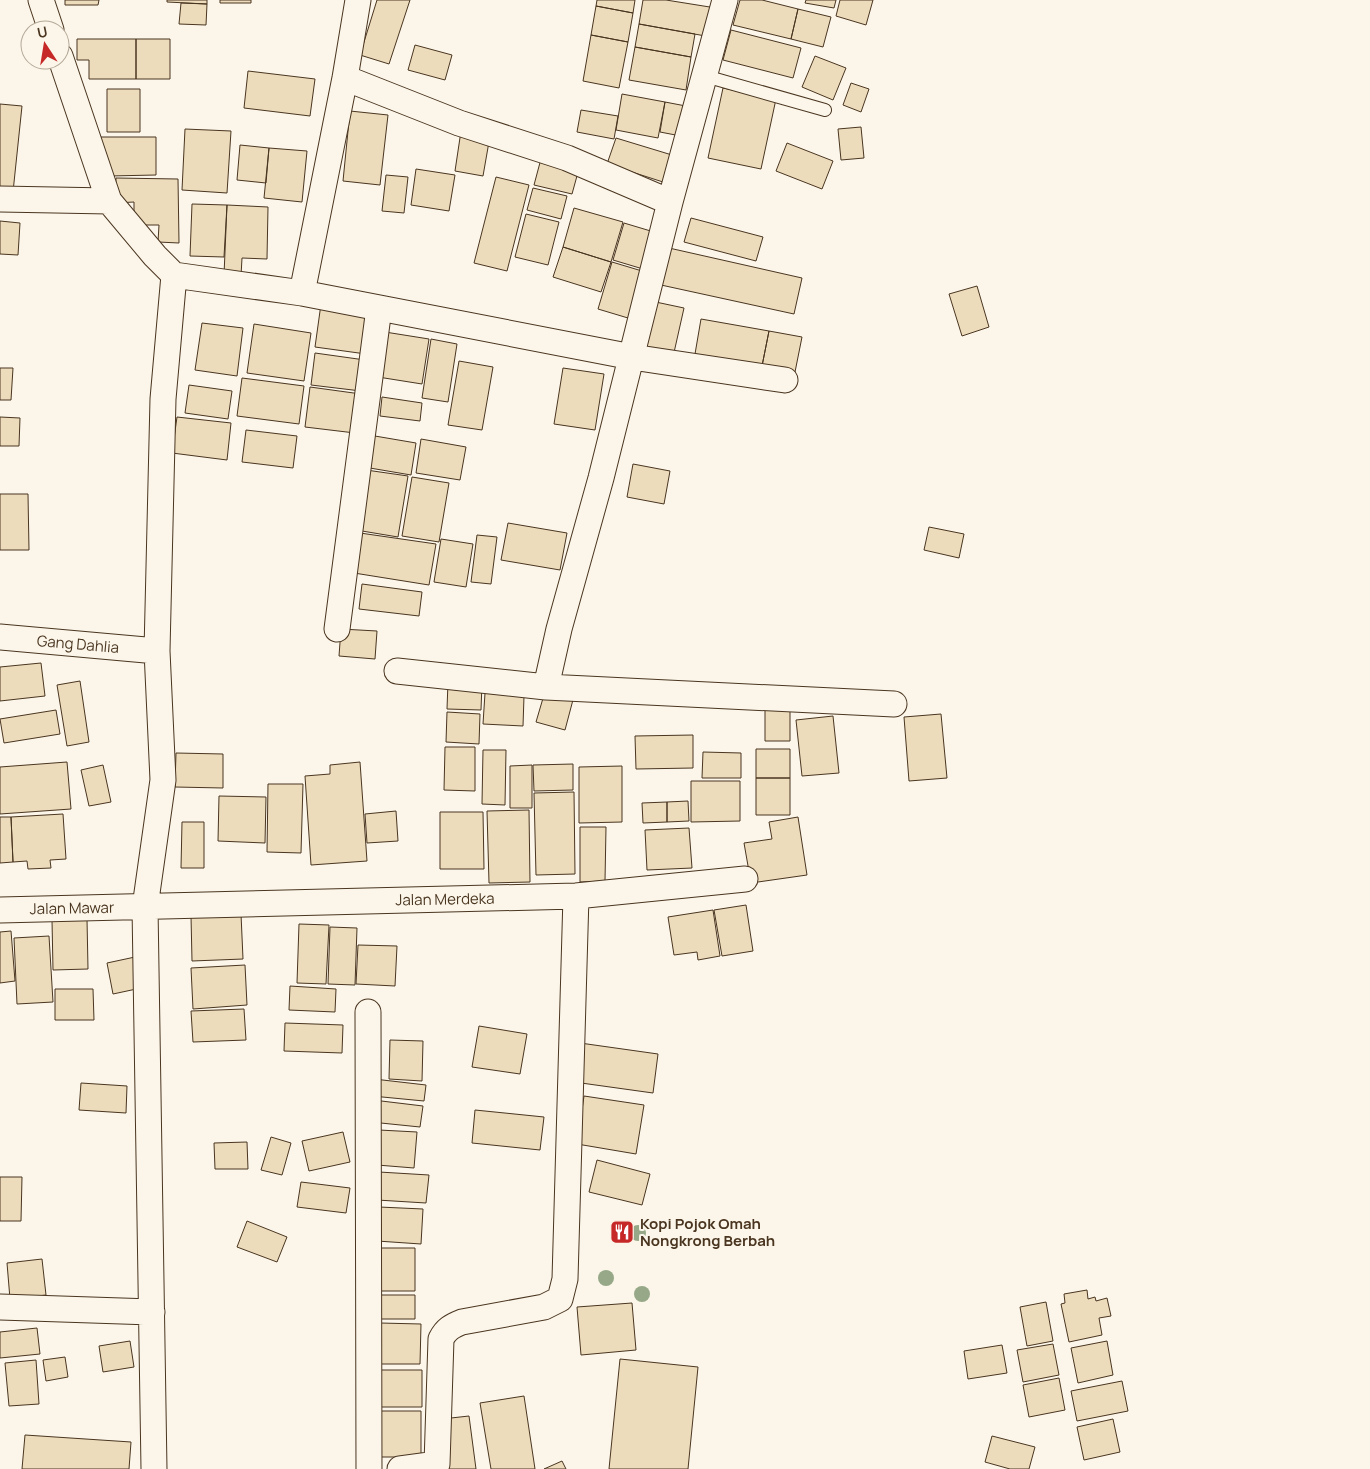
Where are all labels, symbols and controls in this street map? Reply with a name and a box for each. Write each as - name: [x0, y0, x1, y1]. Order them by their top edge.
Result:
- north arrow: [20, 20, 70, 70]
- text: U: [35, 21, 49, 42]
- street label: Gang Dahlia: [36, 630, 120, 658]
- street label: Jalan Merdeka: [395, 888, 495, 910]
- street label: Jalan Mawar: [30, 897, 115, 919]
- place label: Kopi Pojok Omah Nongkrong Berbah: [640, 1213, 775, 1251]
- restaurant icon: Kopi Pojok Omah Nongkrong Berbah: [609, 1219, 635, 1245]

